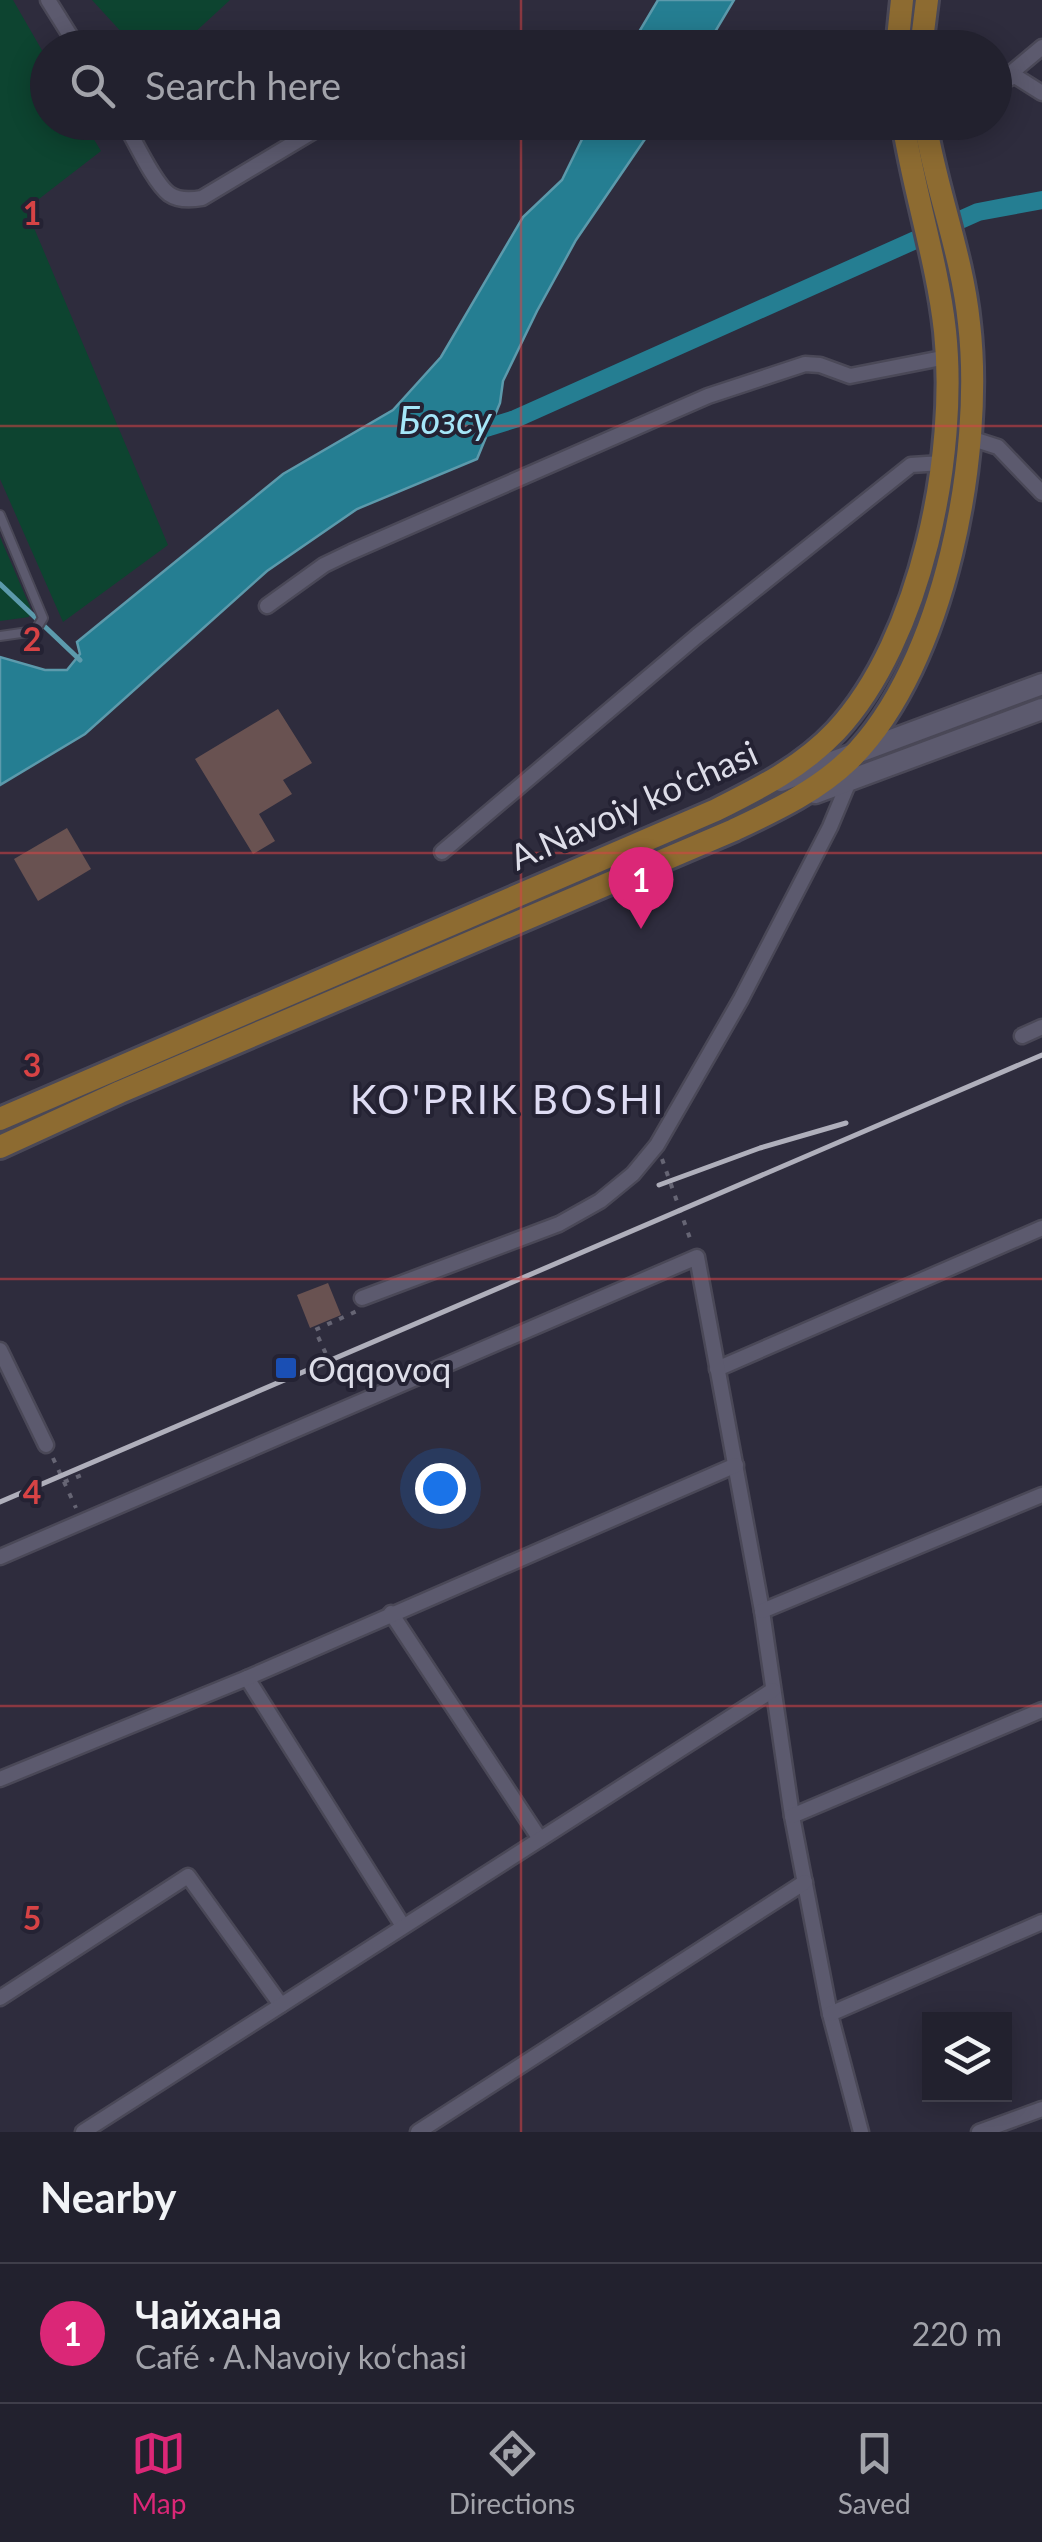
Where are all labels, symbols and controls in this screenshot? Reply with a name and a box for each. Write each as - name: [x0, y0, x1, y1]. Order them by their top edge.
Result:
- search box: [30, 30, 1012, 140]
- icon: search: [65, 58, 120, 113]
- text: Search here: [145, 62, 341, 108]
- text: 1: [23, 193, 41, 232]
- water label: Бозсу: [399, 396, 492, 442]
- text: 2: [23, 619, 41, 658]
- street label: A.Navoiy ko‘chasi: [503, 731, 763, 877]
- pin: 1: [608, 846, 674, 929]
- text: 3: [23, 1045, 41, 1084]
- district label: KO'PRIK BOSHI: [350, 1075, 666, 1123]
- place label: Oqqovoq: [308, 1347, 451, 1389]
- marker: Oqqovoq: [273, 1355, 299, 1381]
- your location: [415, 1463, 466, 1514]
- text: 4: [23, 1472, 41, 1511]
- text: 5: [23, 1898, 41, 1937]
- map controls: [922, 2012, 1012, 2102]
- button: layers: [922, 2012, 1012, 2102]
- text: Nearby: [40, 2172, 177, 2222]
- text: Чайхана: [135, 2291, 282, 2337]
- text: 1: [63, 2314, 82, 2353]
- text: 220 m: [912, 2314, 1002, 2353]
- text: Café · A.Navoiy ko‘chasi: [135, 2337, 467, 2376]
- tab: Map: [131, 2426, 186, 2520]
- tab: Directions: [449, 2426, 575, 2520]
- tab: Saved: [838, 2426, 911, 2520]

